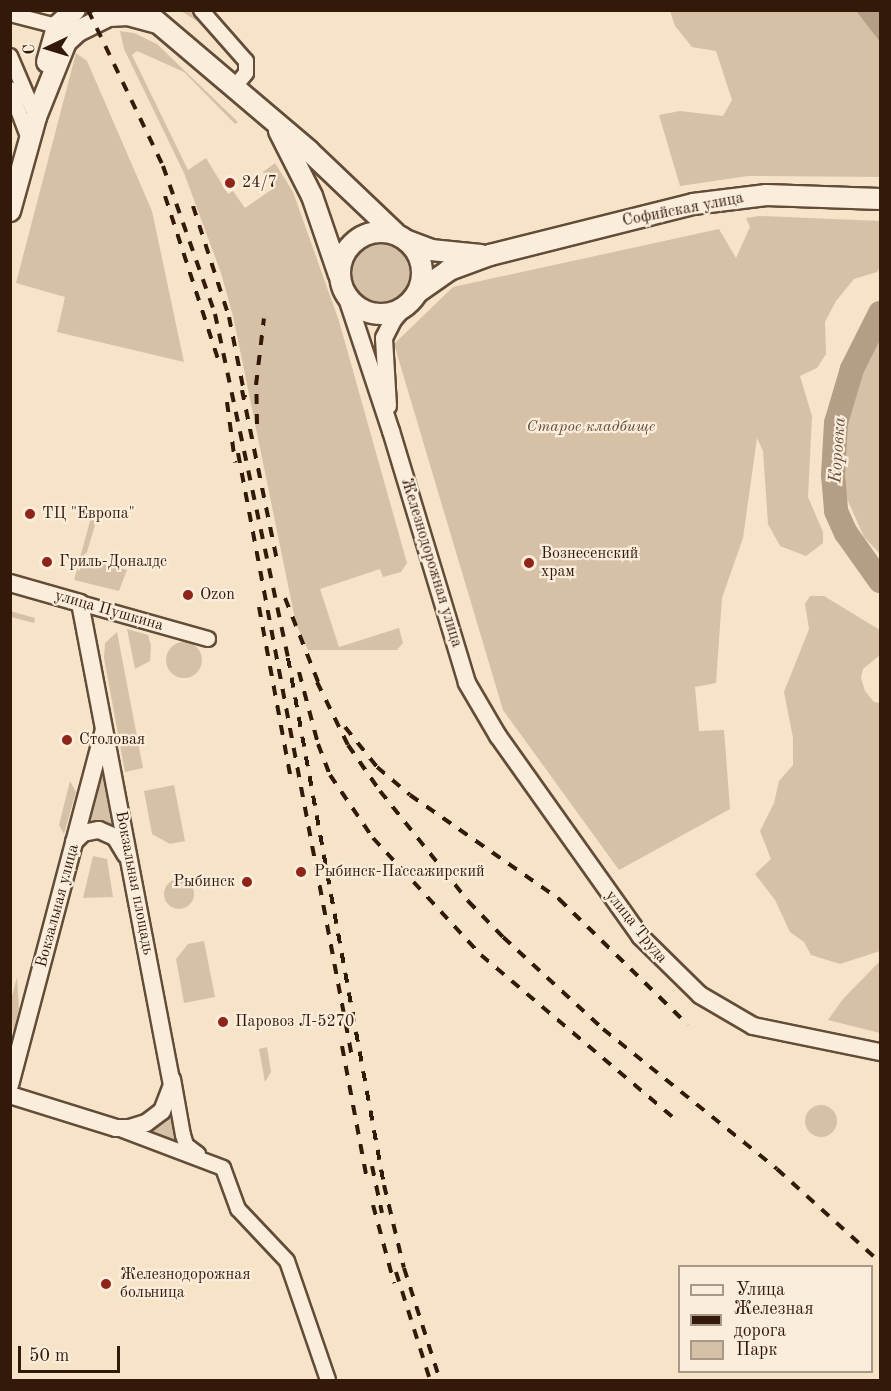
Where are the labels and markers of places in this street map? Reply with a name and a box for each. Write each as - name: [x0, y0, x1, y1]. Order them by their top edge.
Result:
- place label: 24/7: [242, 173, 277, 193]
- marker: 24/7: [223, 176, 237, 190]
- place label: ТЦ "Европа": [42, 504, 135, 524]
- marker: ТЦ "Европа": [23, 507, 37, 521]
- place label: Вознесенский храм: [541, 544, 638, 582]
- place label: Гриль-Доналдс: [59, 552, 167, 572]
- marker: Гриль-Доналдс: [40, 555, 54, 569]
- marker: Вознесенский храм: [522, 556, 536, 570]
- place label: Ozon: [200, 585, 235, 605]
- marker: Ozon: [181, 588, 195, 602]
- place label: Столовая: [79, 730, 145, 750]
- marker: Столовая: [60, 733, 74, 747]
- place label: Рыбинск-Пассажирский: [314, 862, 485, 882]
- marker: Рыбинск-Пассажирский: [292, 863, 310, 881]
- place label: Рыбинск: [173, 872, 235, 892]
- marker: Рыбинск: [240, 875, 254, 889]
- place label: Паровоз Л-5270: [235, 1012, 354, 1032]
- marker: Паровоз Л-5270: [216, 1015, 230, 1029]
- place label: Железнодорожная больница: [120, 1265, 251, 1303]
- marker: Железнодорожная больница: [97, 1275, 115, 1293]

